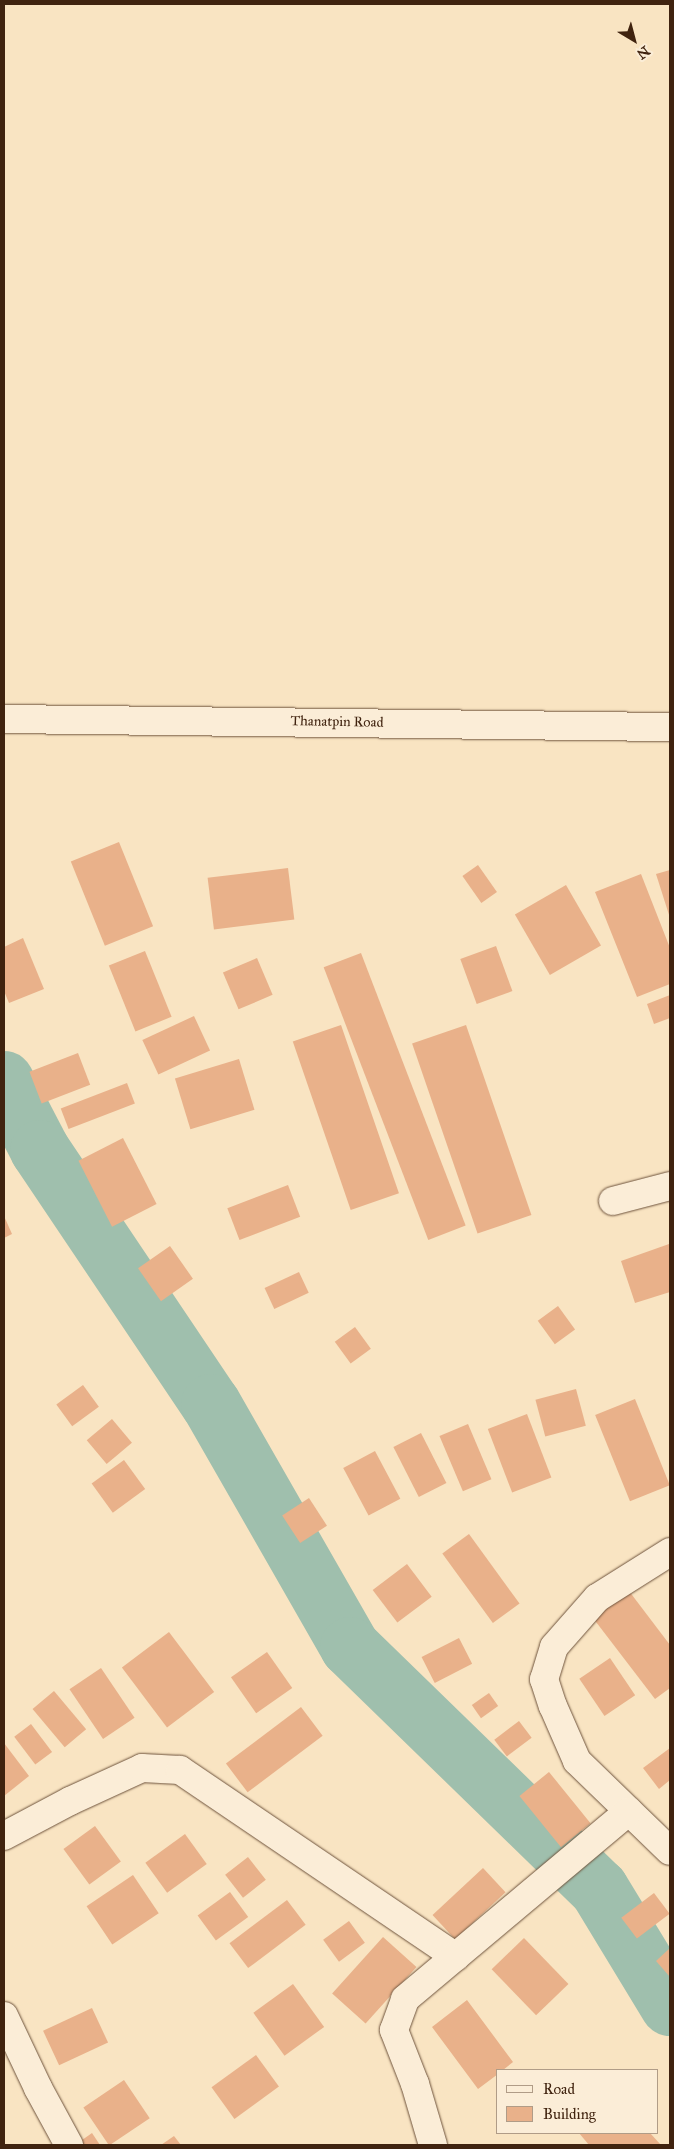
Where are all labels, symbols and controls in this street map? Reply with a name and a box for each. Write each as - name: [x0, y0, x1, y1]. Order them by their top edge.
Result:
- north arrow: [609, 15, 659, 65]
- text: N: [633, 42, 653, 63]
- street label: Thanatpin Road: [290, 713, 384, 731]
- legend: [497, 2069, 659, 2134]
- text: Road: [543, 2080, 575, 2098]
- text: Building: [543, 2105, 596, 2123]

